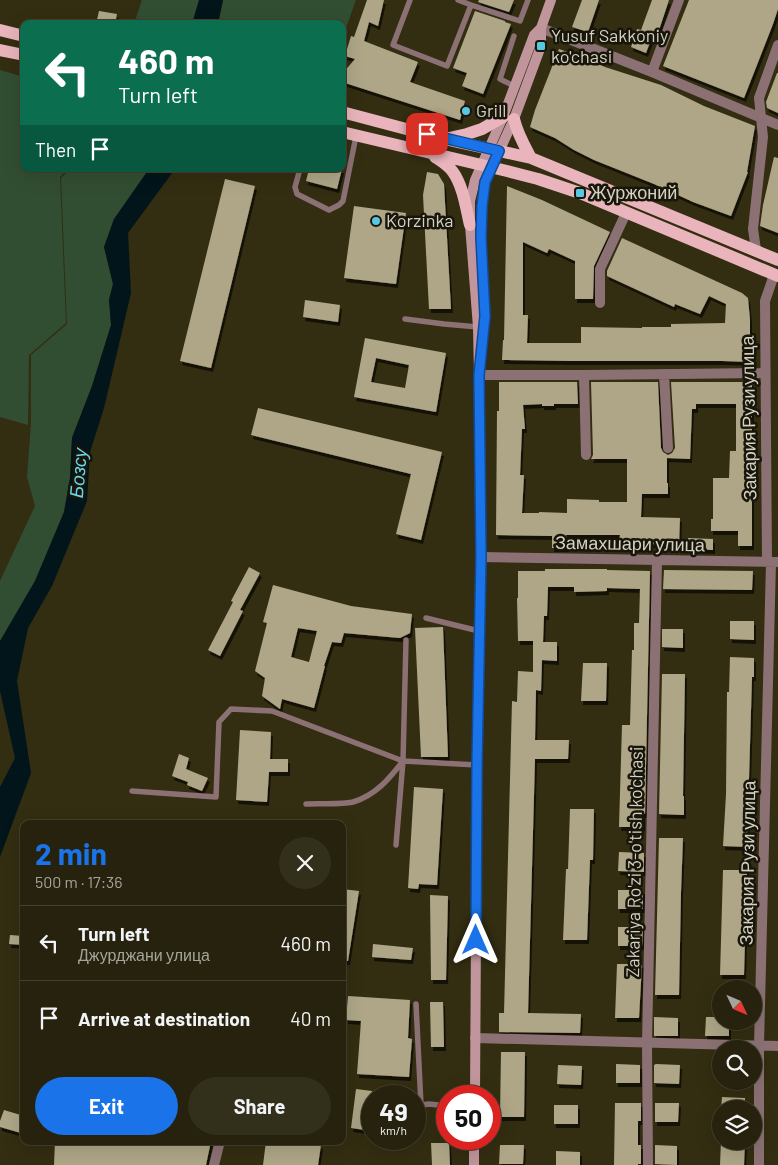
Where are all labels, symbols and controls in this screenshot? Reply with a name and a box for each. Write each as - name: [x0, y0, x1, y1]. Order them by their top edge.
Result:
- place label: Yusuf Sakkoniy ko'chasi: [551, 24, 668, 67]
- text: 460 m: [118, 39, 214, 81]
- icon: left: [35, 40, 100, 105]
- marker: Yusuf Sakkoniy ko'chasi: [535, 40, 547, 52]
- text: Turn left: [118, 81, 198, 107]
- place label: Grill: [476, 99, 506, 121]
- marker: Grill: [460, 105, 472, 117]
- pin: [406, 113, 448, 155]
- icon: arrive: [413, 120, 441, 148]
- icon: arrive: [86, 135, 114, 163]
- text: Then: [35, 138, 76, 161]
- place label: Журжоний: [590, 181, 677, 203]
- marker: Журжоний: [574, 187, 586, 199]
- place label: Korzinka: [386, 209, 453, 231]
- marker: Korzinka: [370, 215, 382, 227]
- street label: Закария Рузи улица: [736, 334, 760, 501]
- water label: Бозсу: [64, 446, 91, 499]
- street label: Замахшари улица: [555, 531, 706, 555]
- street label: Zakariya Ro'zi 3-o'tish ko'chasi: [621, 746, 647, 978]
- street label: Закария Рузи улица: [735, 779, 759, 946]
- text: 2 min: [35, 835, 107, 871]
- button: close: [279, 837, 331, 889]
- text: 500 m · 17:36: [35, 872, 123, 891]
- position arrow: [449, 913, 501, 965]
- text: Turn left: [78, 922, 149, 945]
- icon: left: [35, 929, 63, 957]
- text: 460 m: [280, 932, 331, 955]
- text: Джурджани улица: [78, 945, 210, 964]
- north arrow: [712, 980, 762, 1030]
- map controls: [712, 980, 762, 1150]
- icon: arrive: [35, 1004, 63, 1032]
- text: Arrive at destination: [78, 1007, 250, 1030]
- text: 40 m: [290, 1007, 331, 1030]
- button: search: [712, 1040, 762, 1090]
- button: Exit: [35, 1077, 178, 1135]
- button: Share: [188, 1077, 331, 1135]
- speed limit sign: 50: [436, 1085, 501, 1150]
- text: 49: [379, 1096, 408, 1126]
- button: layers: [712, 1100, 762, 1150]
- text: km/h: [380, 1123, 407, 1137]

